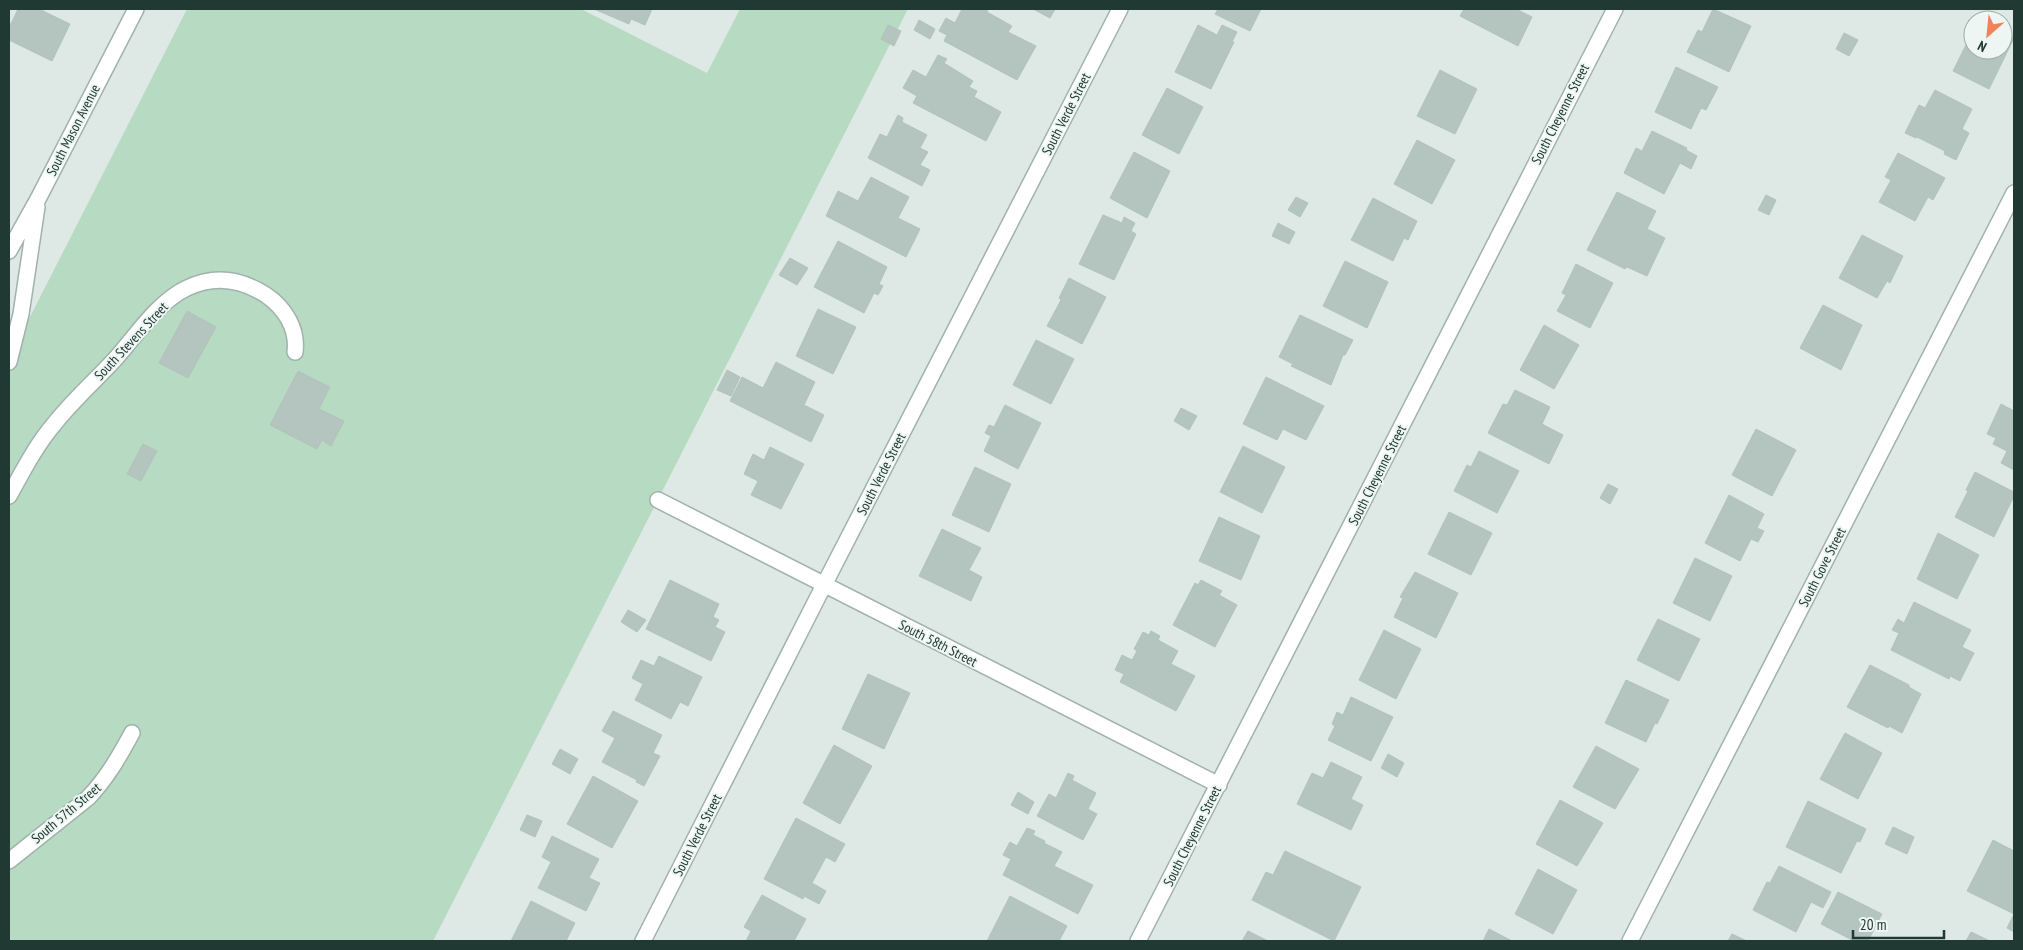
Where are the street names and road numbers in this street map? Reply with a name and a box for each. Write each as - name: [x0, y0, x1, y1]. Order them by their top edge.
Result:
- street label: South Cheyenne Street: [1527, 61, 1593, 167]
- street label: South Verde Street: [1038, 70, 1095, 158]
- street label: South Mason Avenue: [42, 81, 104, 179]
- street label: South Stevens Street: [90, 298, 172, 384]
- street label: South Cheyenne Street: [1344, 422, 1410, 528]
- street label: South Verde Street: [853, 430, 910, 518]
- street label: South Gove Street: [1794, 524, 1850, 610]
- street label: South 58th Street: [896, 616, 980, 671]
- street label: South 57th Street: [27, 779, 105, 847]
- street label: South Cheyenne Street: [1159, 783, 1225, 889]
- street label: South Verde Street: [669, 791, 726, 879]

